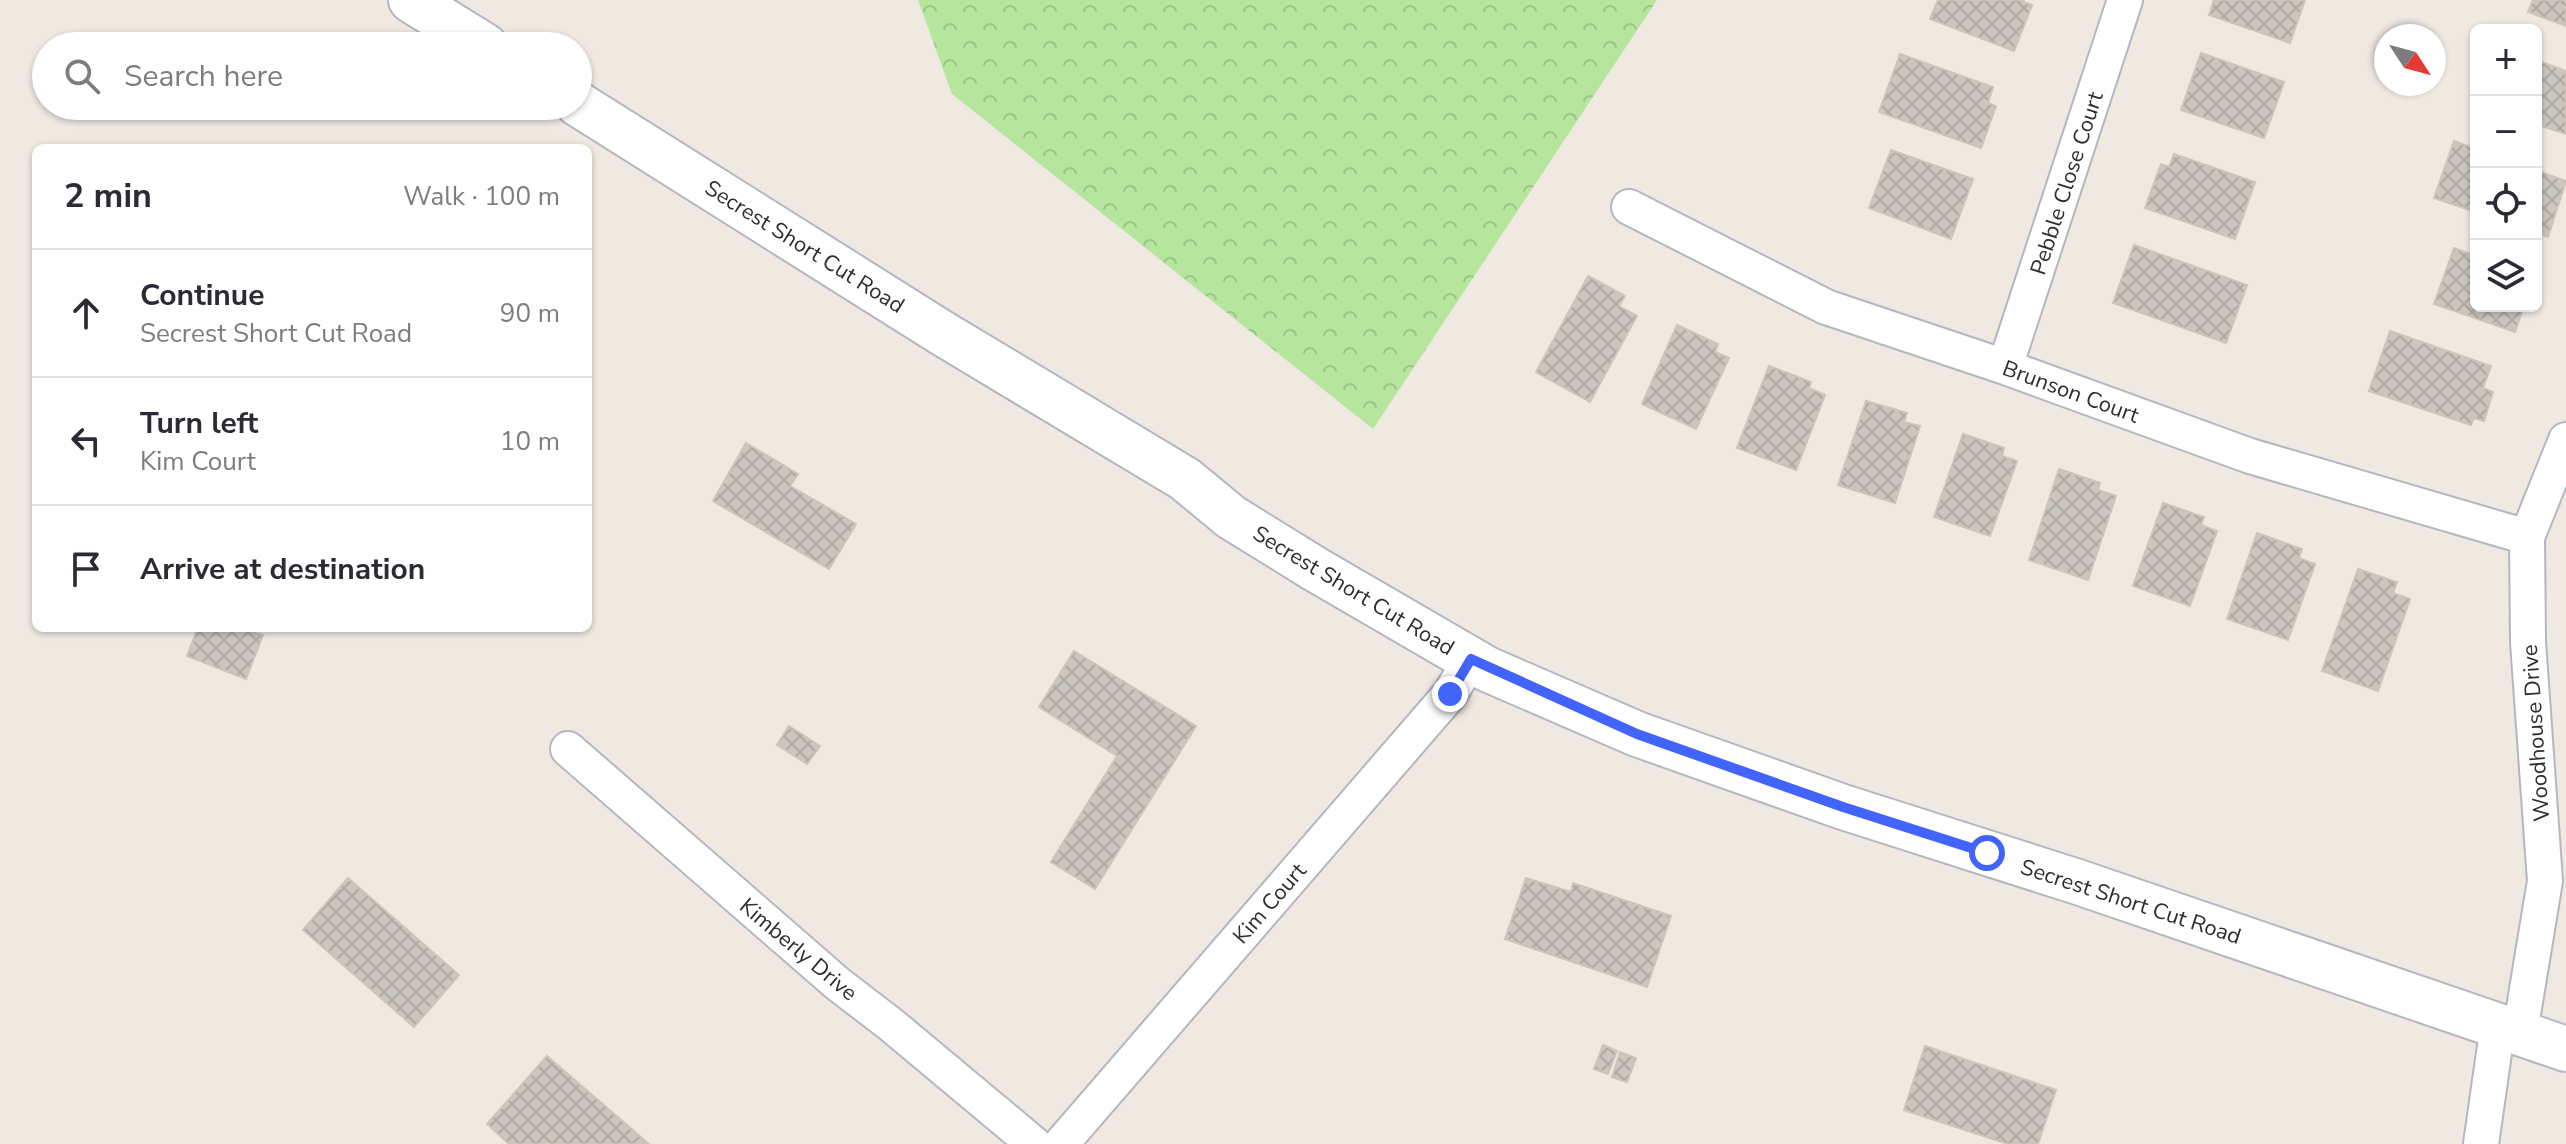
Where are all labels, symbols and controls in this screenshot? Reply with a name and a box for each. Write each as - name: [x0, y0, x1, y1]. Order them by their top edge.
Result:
- north arrow: [2374, 24, 2446, 96]
- map controls: [2470, 24, 2542, 312]
- button: +: [2470, 24, 2542, 96]
- search box: [32, 32, 592, 120]
- icon: search: [60, 54, 104, 98]
- text: Search here: [124, 56, 283, 97]
- street label: Pebble Close Court: [2023, 88, 2111, 279]
- button: −: [2470, 96, 2542, 168]
- button: locate: [2470, 168, 2542, 240]
- text: 2 min: [64, 173, 152, 219]
- street label: Secrest Short Cut Road: [699, 173, 910, 321]
- text: Walk · 100 m: [403, 179, 560, 214]
- button: layers: [2470, 240, 2542, 312]
- text: Continue: [140, 275, 265, 316]
- icon: ahead: [64, 291, 108, 335]
- text: 90 m: [500, 296, 560, 331]
- text: Secrest Short Cut Road: [140, 316, 412, 351]
- street label: Brunson Court: [1998, 353, 2143, 431]
- text: Turn left: [140, 403, 258, 444]
- icon: left: [64, 419, 108, 463]
- text: 10 m: [500, 424, 560, 459]
- text: Kim Court: [140, 444, 256, 479]
- street label: Secrest Short Cut Road: [1247, 519, 1460, 663]
- icon: arrive: [64, 547, 108, 591]
- text: Arrive at destination: [140, 549, 425, 590]
- street label: Woodhouse Drive: [2515, 643, 2557, 822]
- route end: [1432, 676, 1468, 712]
- route start: [1969, 835, 2005, 871]
- street label: Secrest Short Cut Road: [2017, 852, 2245, 952]
- street label: Kim Court: [1226, 857, 1313, 951]
- street label: Kimberly Drive: [733, 892, 864, 1008]

